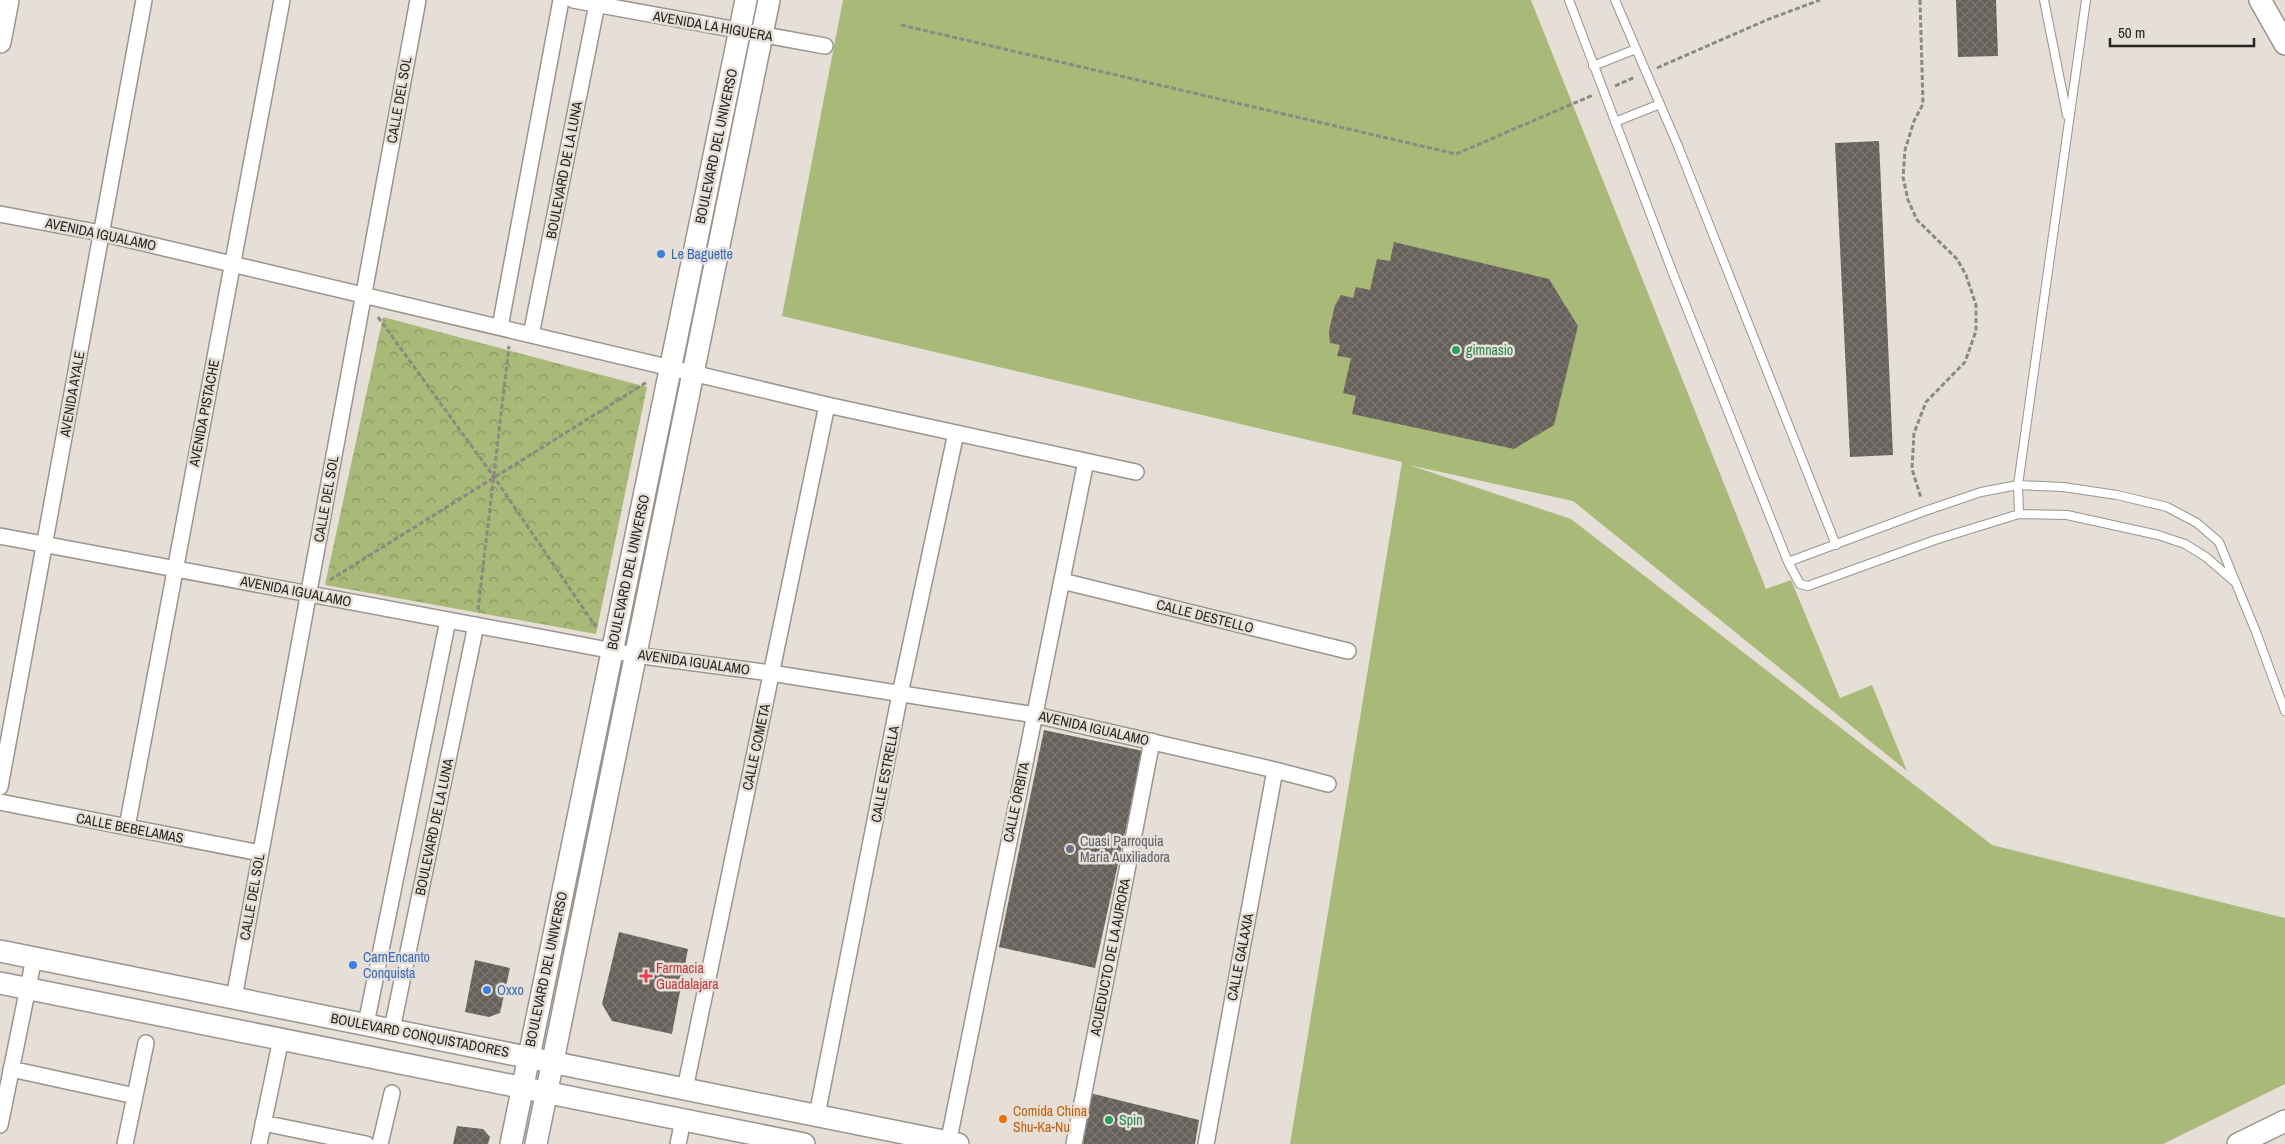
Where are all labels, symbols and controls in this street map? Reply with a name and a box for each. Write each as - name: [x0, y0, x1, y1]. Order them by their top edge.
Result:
- street label: AVENIDA LA HIGUERA: [651, 6, 774, 45]
- scale bar: [2110, 15, 2254, 47]
- text: 50 m: [2118, 22, 2145, 43]
- street label: CALLE DEL SOL: [383, 55, 416, 145]
- street label: BOULEVARD DEL UNIVERSO: [691, 67, 741, 225]
- street label: BOULEVARD DE LA LUNA: [542, 99, 586, 240]
- street label: AVENIDA IGUALAMO: [43, 213, 158, 255]
- place label: Le Baguette: [671, 245, 733, 263]
- marker: Le Baguette: [655, 248, 667, 260]
- place label: gimnasio: [1466, 341, 1513, 359]
- marker: gimnasio: [1450, 344, 1462, 356]
- street label: AVENIDA AYALE: [55, 350, 88, 439]
- street label: AVENIDA PISTACHE: [185, 358, 223, 469]
- street label: CALLE DEL SOL: [310, 454, 343, 544]
- street label: BOULEVARD DEL UNIVERSO: [603, 493, 653, 651]
- street label: AVENIDA IGUALAMO: [238, 571, 353, 611]
- street label: CALLE DESTELLO: [1155, 595, 1256, 637]
- street label: AVENIDA IGUALAMO: [636, 645, 751, 679]
- street label: CALLE COMETA: [738, 702, 774, 792]
- street label: AVENIDA IGUALAMO: [1036, 706, 1151, 749]
- street label: CALLE ESTRELLA: [867, 724, 903, 824]
- street label: BOULEVARD DE LA LUNA: [411, 757, 457, 897]
- street label: CALLE ÓRBITA: [999, 760, 1033, 844]
- street label: CALLE BEBELAMAS: [75, 809, 186, 847]
- place label: Cuasi Parroquia María Auxiliadora: [1080, 832, 1171, 866]
- marker: Cuasi Parroquia María Auxiliadora: [1064, 843, 1076, 855]
- street label: CALLE DEL SOL: [236, 852, 269, 942]
- street label: ACUEDUCTO DE LA AURORA: [1086, 876, 1134, 1038]
- street label: BOULEVARD DEL UNIVERSO: [521, 890, 571, 1048]
- street label: CALLE GALAXIA: [1223, 911, 1257, 1002]
- place label: CarnEncanto Conquista: [363, 948, 430, 982]
- marker: CarnEncanto Conquista: [347, 959, 359, 971]
- place label: Farmacia Guadalajara: [656, 959, 719, 993]
- marker: Farmacia Guadalajara: [640, 970, 652, 982]
- place label: Oxxo: [497, 981, 524, 999]
- marker: Oxxo: [481, 984, 493, 996]
- street label: BOULEVARD CONQUISTADORES: [329, 1009, 511, 1061]
- place label: Comida China Shu-Ka-Nu: [1013, 1102, 1088, 1136]
- place label: Spin: [1119, 1111, 1143, 1129]
- marker: Comida China Shu-Ka-Nu: [997, 1113, 1009, 1125]
- marker: Spin: [1103, 1114, 1115, 1126]

